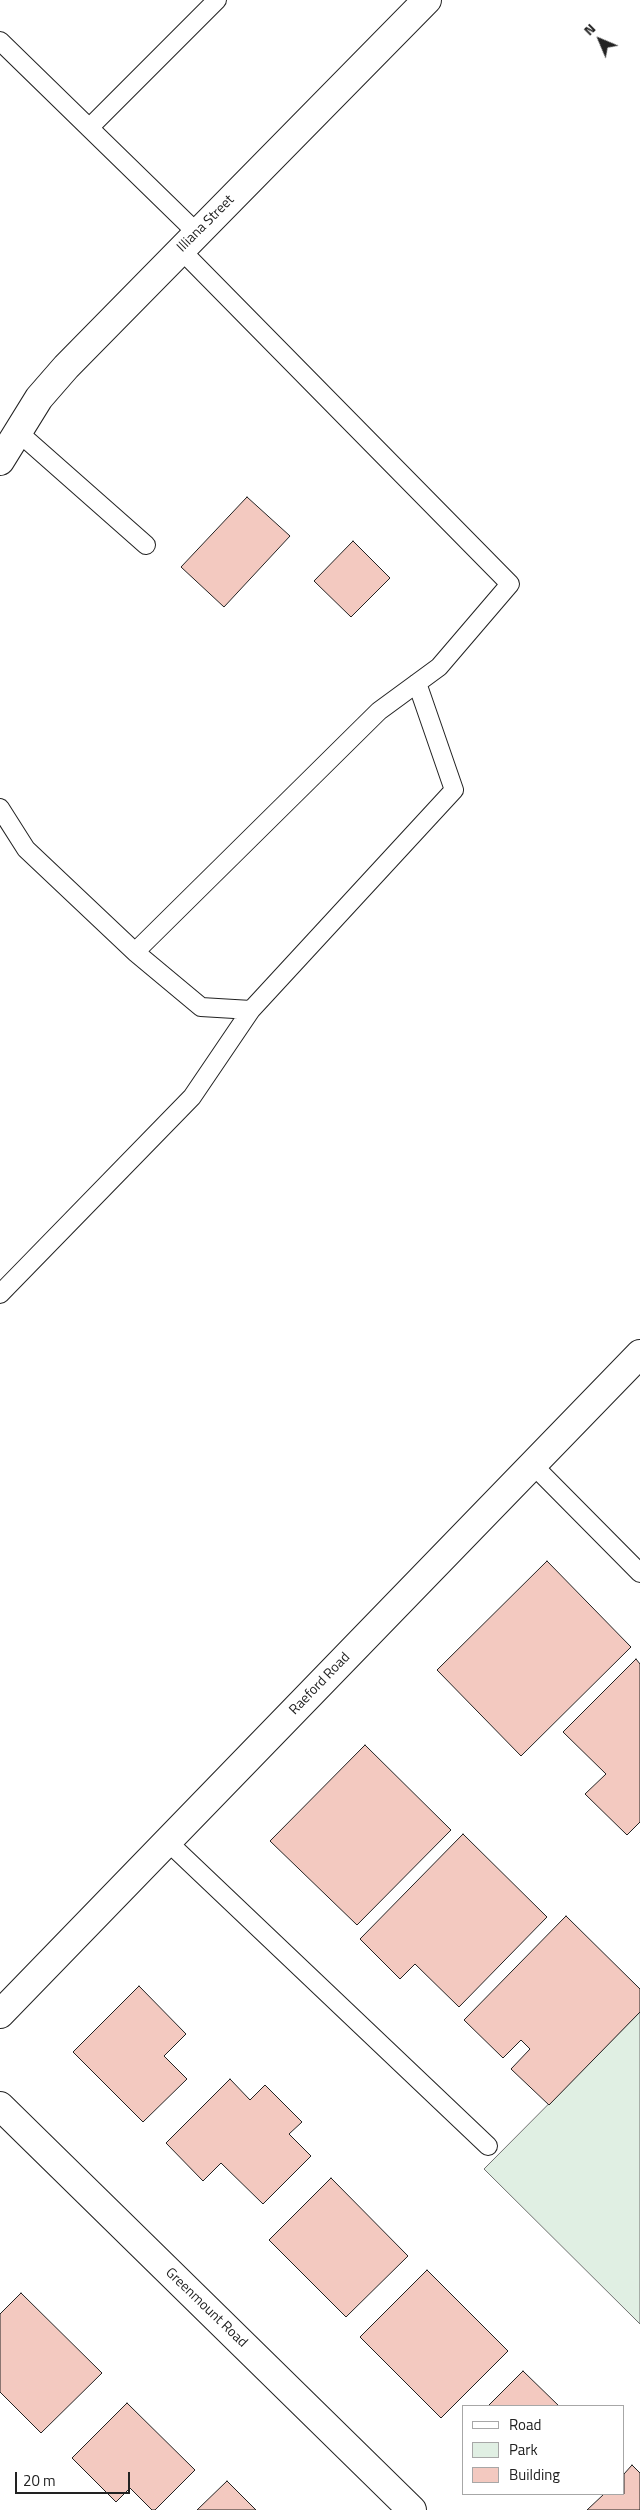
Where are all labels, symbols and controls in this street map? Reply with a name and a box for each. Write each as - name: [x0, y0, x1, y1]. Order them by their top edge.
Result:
- north arrow: [575, 15, 625, 65]
- text: N: [578, 18, 600, 40]
- street label: Illiana Street: [174, 192, 238, 256]
- street label: Raeford Road: [286, 1649, 354, 1719]
- street label: Greenmount Road: [162, 2265, 250, 2351]
- legend: [462, 2405, 625, 2495]
- text: Road: [509, 2413, 541, 2436]
- text: Park: [509, 2438, 538, 2461]
- scale bar: [18, 2462, 132, 2494]
- text: Building: [509, 2463, 560, 2486]
- text: 20 m: [23, 2469, 56, 2492]

